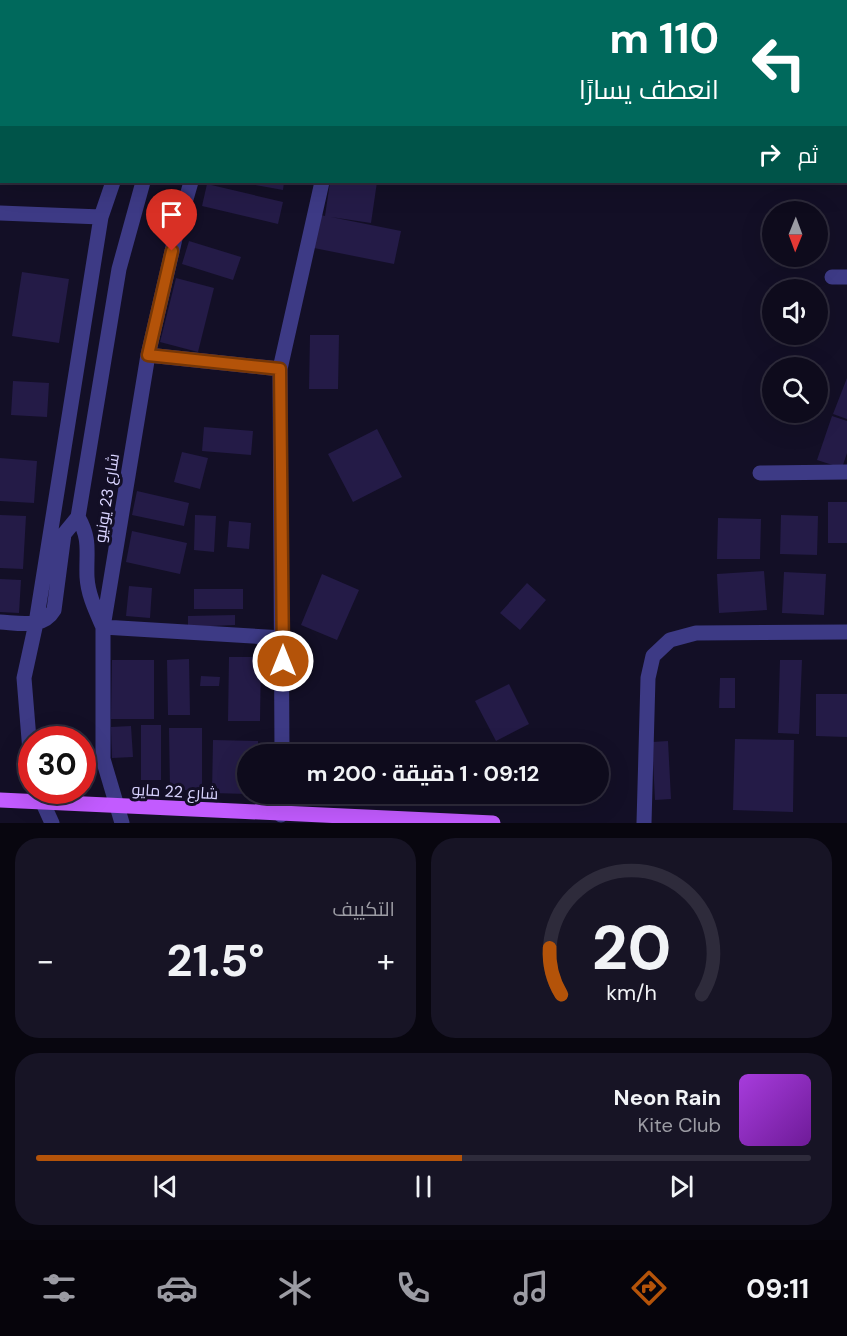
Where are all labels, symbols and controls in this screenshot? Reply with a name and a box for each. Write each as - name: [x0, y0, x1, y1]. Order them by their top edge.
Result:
- text: 110 m: [609, 11, 719, 66]
- icon: left: [740, 24, 818, 102]
- text: انعطف يسارًا: [579, 72, 719, 107]
- icon: right: [753, 138, 786, 171]
- text: ثم: [798, 141, 818, 170]
- pin: [146, 189, 197, 251]
- icon: arrive: [155, 198, 188, 231]
- north arrow: [762, 201, 828, 267]
- map controls: [762, 201, 828, 423]
- button: sound: [762, 279, 828, 345]
- button: search: [762, 357, 828, 423]
- street label: شارع 23 يونيو: [89, 452, 125, 544]
- position arrow: [251, 629, 315, 693]
- speed limit sign: 30: [18, 726, 96, 804]
- text: 09:12 · 1 دقيقة · 200 m: [307, 759, 539, 788]
- street label: شارع 22 مايو: [131, 779, 219, 805]
- text: التكييف: [332, 896, 395, 922]
- text: 20: [592, 907, 671, 988]
- text: 21.5°: [166, 931, 265, 990]
- text: −: [36, 939, 54, 982]
- text: +: [377, 939, 395, 982]
- text: km/h: [606, 979, 657, 1007]
- text: Neon Rain: [614, 1083, 721, 1112]
- text: Kite Club: [638, 1112, 721, 1138]
- icon: previous: [149, 1170, 182, 1203]
- icon: pause: [407, 1170, 440, 1203]
- icon: next: [665, 1170, 698, 1203]
- icon: filters: [38, 1267, 80, 1309]
- icon: car: [156, 1267, 198, 1309]
- icon: climate: [274, 1267, 316, 1309]
- icon: phone: [392, 1267, 434, 1309]
- icon: music: [510, 1267, 552, 1309]
- icon: directions: [628, 1267, 670, 1309]
- text: 09:11: [746, 1271, 809, 1306]

